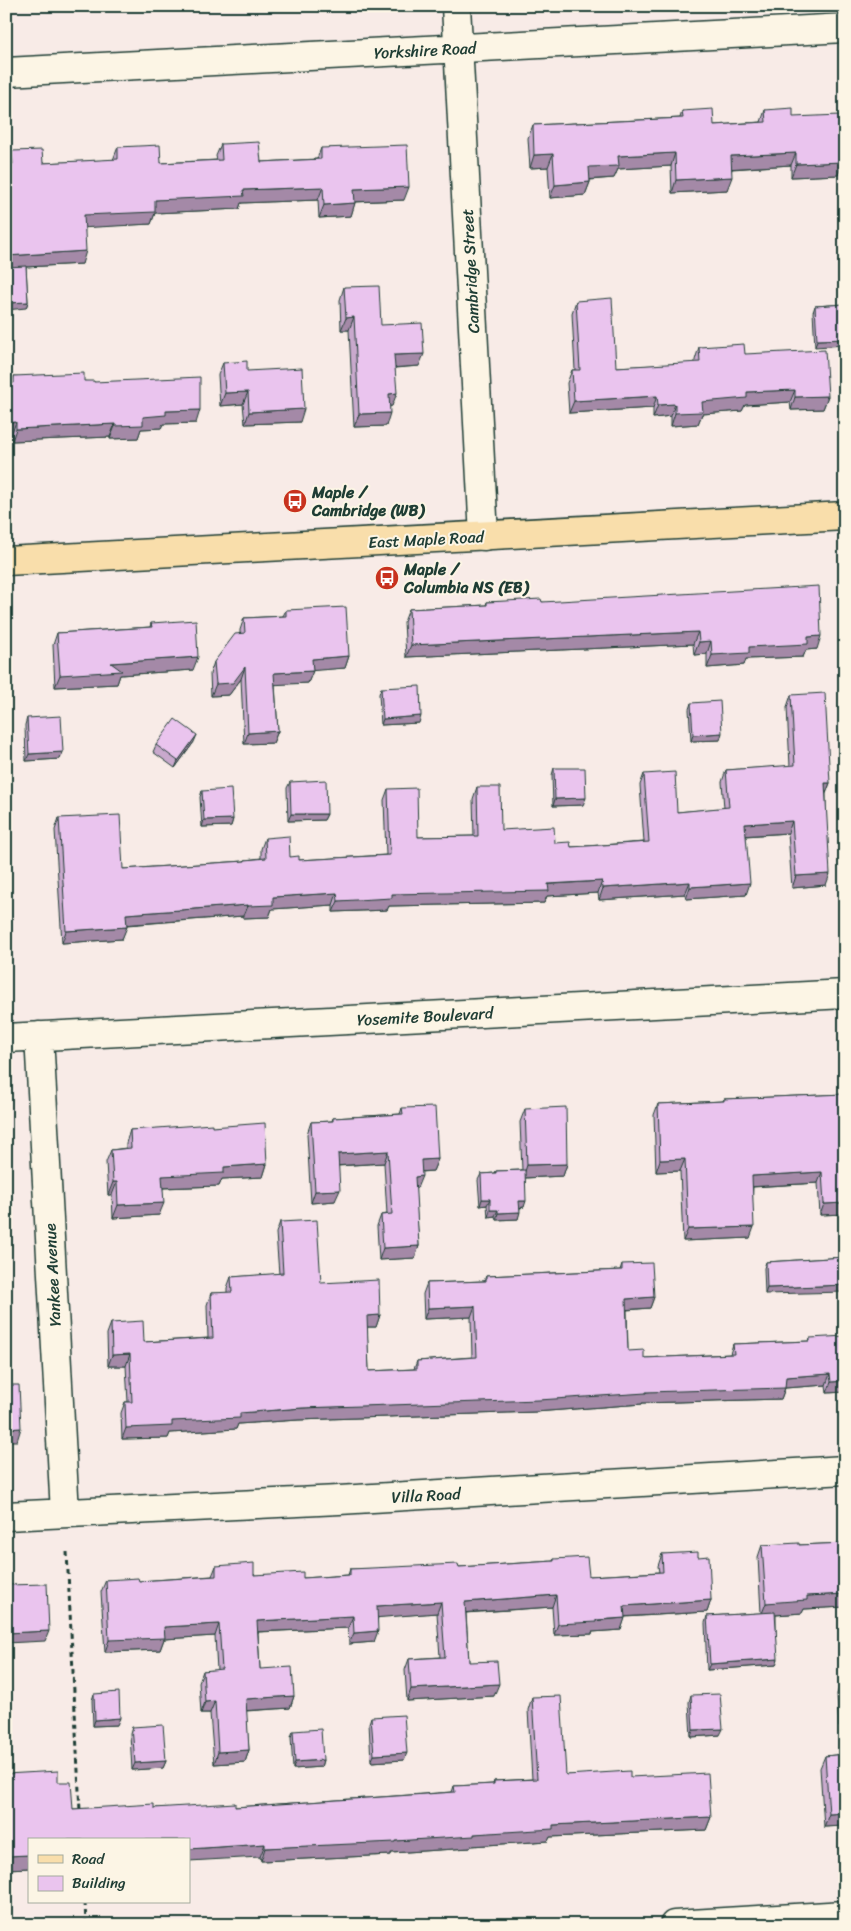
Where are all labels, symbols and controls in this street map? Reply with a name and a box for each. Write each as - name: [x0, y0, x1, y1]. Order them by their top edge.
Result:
- street label: Yorkshire Road: [373, 33, 478, 68]
- street label: Cambridge Street: [453, 208, 488, 334]
- place label: Maple / Cambridge (WB): [311, 478, 425, 525]
- bus stop icon: Maple / Cambridge (WB): [282, 488, 308, 514]
- street label: East Maple Road: [367, 522, 486, 557]
- place label: Maple / Columbia NS (EB): [403, 555, 530, 602]
- bus stop icon: Maple / Columbia NS (EB): [374, 565, 400, 591]
- street label: Yosemite Boulevard: [356, 998, 495, 1035]
- street label: Yankee Avenue: [35, 1222, 70, 1327]
- street label: Villa Road: [391, 1479, 463, 1512]
- legend: [28, 1838, 190, 1904]
- text: Road: [72, 1846, 105, 1872]
- text: Building: [72, 1870, 126, 1896]

